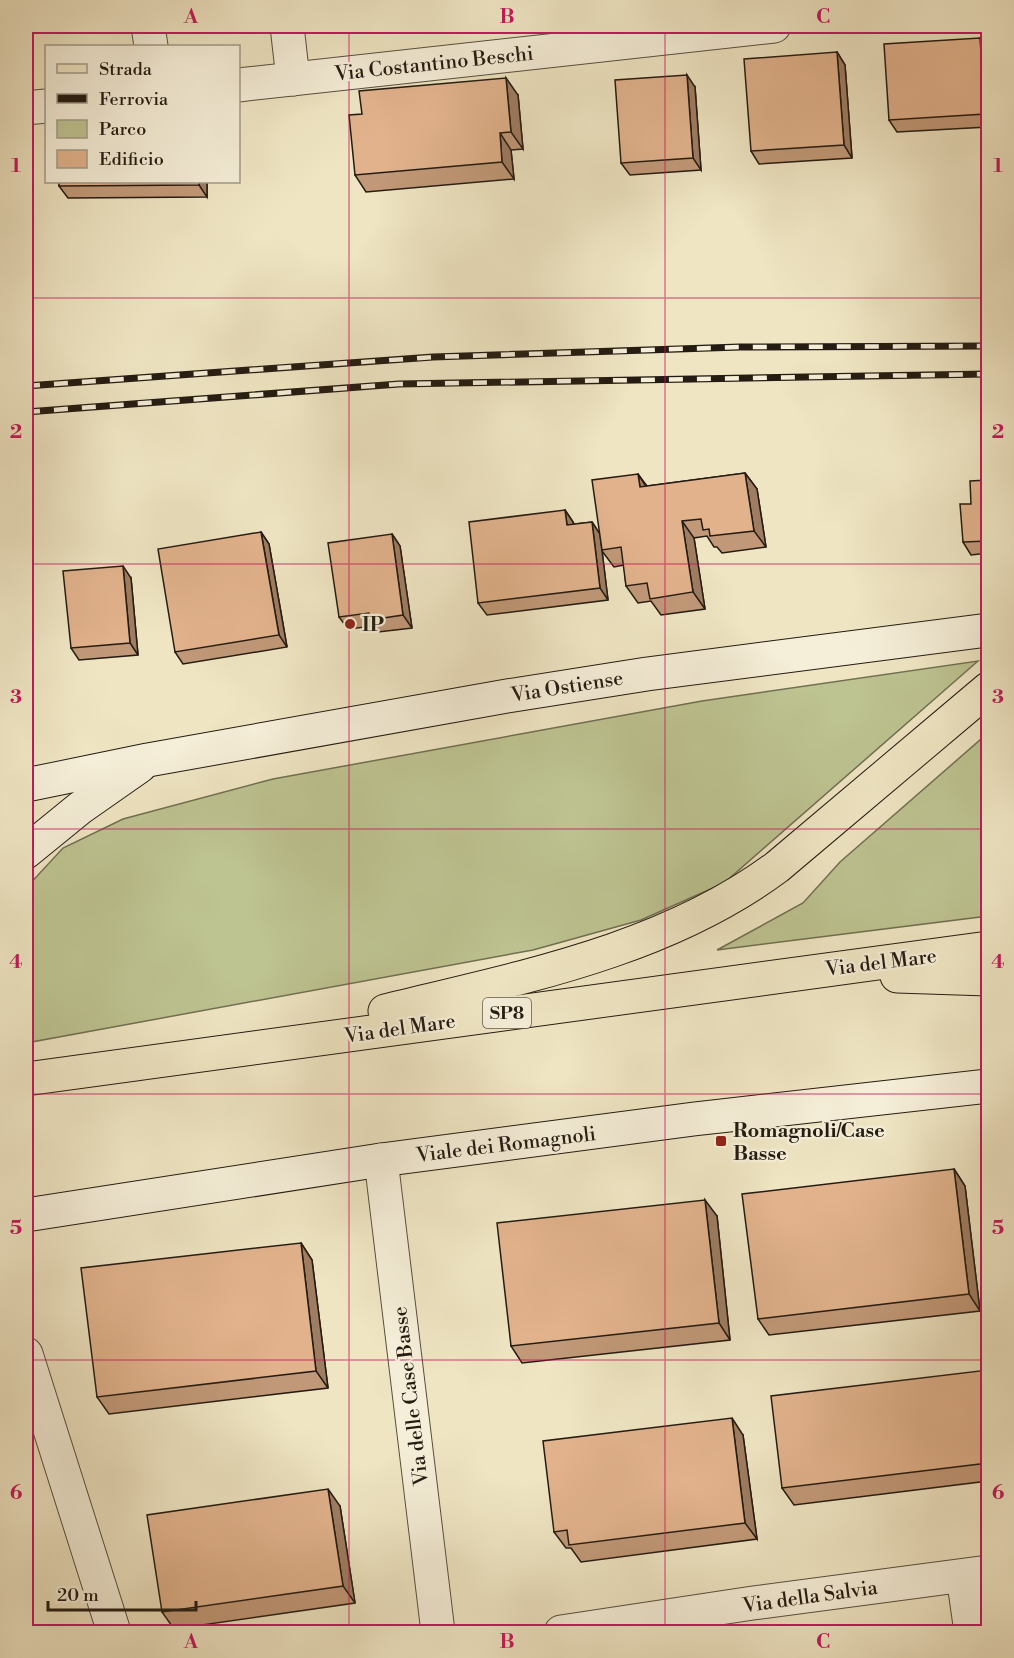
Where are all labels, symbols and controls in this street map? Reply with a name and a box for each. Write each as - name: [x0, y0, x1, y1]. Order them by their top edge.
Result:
- text: A: [183, 5, 199, 30]
- text: B: [499, 5, 515, 30]
- text: C: [816, 5, 830, 30]
- street label: Via Costantino Beschi: [333, 42, 535, 87]
- legend: [45, 45, 240, 183]
- text: Strada: [99, 58, 153, 81]
- text: Ferrovia: [99, 88, 169, 111]
- text: Parco: [99, 118, 146, 141]
- text: Edificio: [99, 148, 164, 171]
- text: 1: [11, 154, 21, 179]
- text: 1: [993, 154, 1003, 179]
- text: 2: [10, 420, 22, 445]
- text: 2: [992, 420, 1004, 445]
- place label: IP: [362, 613, 384, 638]
- marker: IP: [343, 617, 357, 631]
- street label: Via Ostiense: [508, 666, 625, 709]
- text: 3: [10, 685, 22, 710]
- text: 3: [992, 685, 1004, 710]
- street label: Via del Mare: [823, 944, 938, 983]
- text: 4: [9, 950, 23, 975]
- text: 4: [991, 950, 1005, 975]
- road number: SP8: [483, 998, 531, 1028]
- street label: Via del Mare: [342, 1009, 457, 1050]
- place label: Romagnoli/Case Basse: [733, 1119, 885, 1167]
- street label: Viale dei Romagnoli: [414, 1122, 598, 1169]
- marker: Romagnoli/Case Basse: [714, 1134, 728, 1148]
- text: 5: [10, 1216, 22, 1241]
- text: 5: [992, 1216, 1004, 1241]
- street label: Via delle Case Basse: [388, 1305, 435, 1488]
- text: 6: [10, 1481, 23, 1506]
- text: 6: [992, 1481, 1005, 1506]
- scale bar: [48, 1574, 196, 1612]
- street label: Via della Salvia: [740, 1576, 880, 1619]
- text: 20 m: [57, 1584, 99, 1607]
- text: A: [183, 1630, 199, 1655]
- text: B: [499, 1630, 515, 1655]
- text: C: [816, 1630, 830, 1655]

